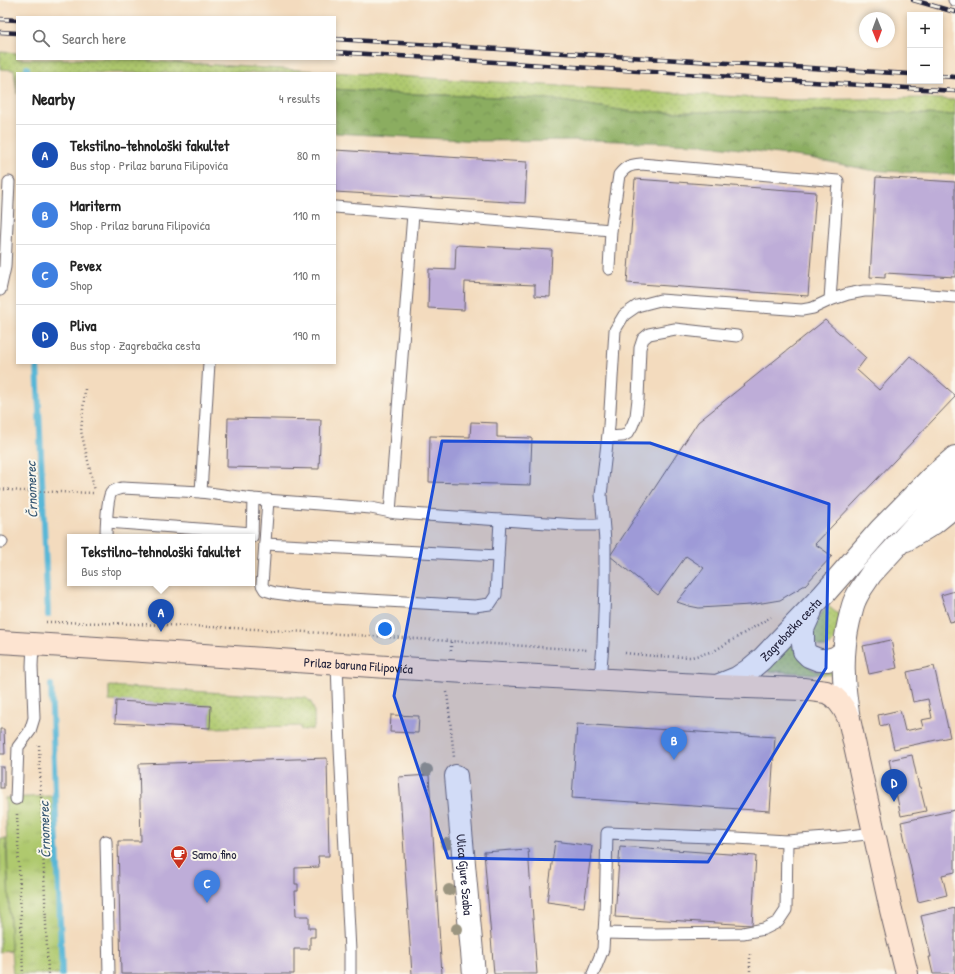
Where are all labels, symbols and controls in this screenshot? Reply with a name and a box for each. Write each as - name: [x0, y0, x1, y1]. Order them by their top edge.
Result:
- north arrow: [859, 12, 895, 48]
- map controls: [907, 12, 943, 84]
- button: +: [907, 12, 943, 48]
- search box: [16, 16, 336, 60]
- icon: search: [30, 27, 52, 49]
- text: Search here: [62, 28, 126, 49]
- button: −: [907, 48, 943, 84]
- text: Nearby: [32, 87, 75, 110]
- text: 4 results: [279, 89, 320, 107]
- text: Tekstilno-tehnološki fakultet: [70, 135, 229, 156]
- text: A: [42, 146, 48, 164]
- text: 80 m: [297, 146, 320, 164]
- text: Bus stop · Prilaz baruna Filipovića: [70, 156, 228, 174]
- text: Mariterm: [70, 195, 121, 216]
- text: B: [42, 206, 48, 224]
- text: 110 m: [293, 206, 320, 224]
- text: Shop · Prilaz baruna Filipovića: [70, 216, 210, 234]
- text: Pevex: [70, 255, 102, 276]
- text: C: [41, 266, 49, 284]
- text: 110 m: [293, 266, 320, 284]
- text: Shop: [70, 276, 92, 294]
- text: Pliva: [70, 315, 96, 336]
- text: D: [42, 326, 48, 344]
- text: 190 m: [293, 326, 320, 344]
- text: Bus stop · Zagrebačka cesta: [70, 336, 200, 354]
- water label: Črnomerec: [20, 460, 41, 519]
- popup: [67, 534, 255, 586]
- text: Tekstilno-tehnološki fakultet: [81, 541, 241, 562]
- text: Bus stop: [81, 562, 121, 580]
- street label: Zagrebačka cesta: [756, 594, 825, 665]
- pin: A: [148, 599, 174, 632]
- your location: [375, 619, 395, 639]
- street label: Prilaz baruna Filipovića: [303, 652, 413, 678]
- pin: B: [661, 727, 687, 760]
- pin: D: [881, 769, 907, 802]
- water label: Črnomerec: [33, 800, 54, 859]
- street label: Ulica Gjure Szaba: [452, 833, 478, 916]
- cafe icon: Samo fino: [169, 844, 189, 869]
- place label: Samo fino: [192, 845, 236, 863]
- pin: C: [194, 870, 220, 903]

